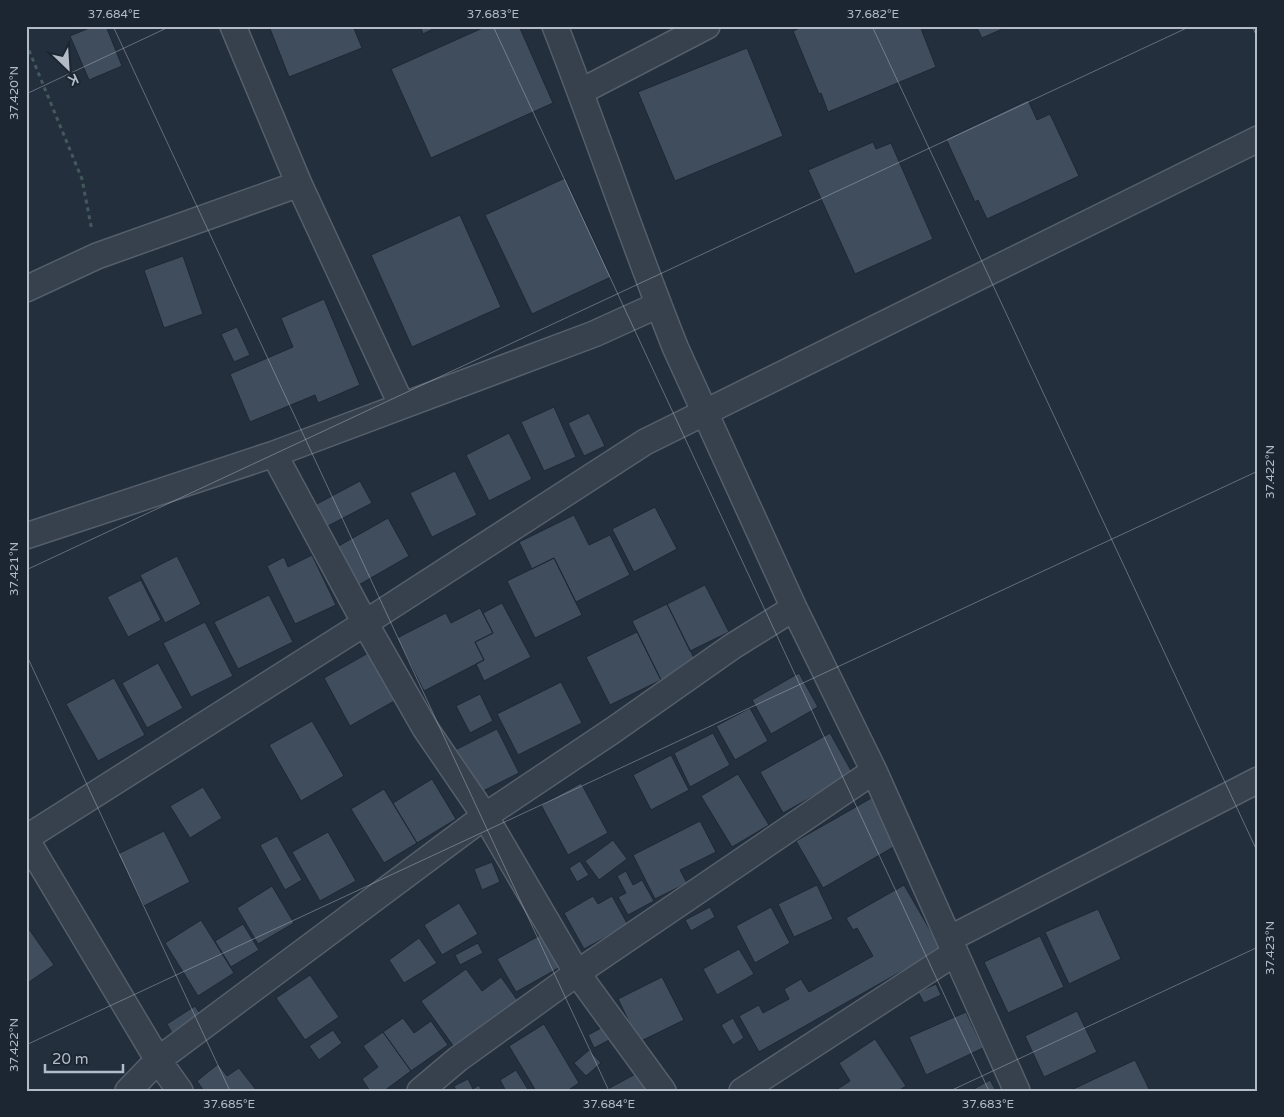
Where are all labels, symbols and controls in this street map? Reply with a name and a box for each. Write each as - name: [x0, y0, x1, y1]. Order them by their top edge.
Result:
- text: 37.684°E: [88, 7, 141, 21]
- text: 37.683°E: [467, 7, 520, 21]
- text: 37.682°E: [847, 7, 900, 21]
- north arrow: [42, 42, 92, 92]
- text: 37.420°N: [7, 66, 21, 120]
- text: K: [65, 70, 81, 89]
- text: 37.422°N: [1263, 445, 1277, 499]
- text: 37.421°N: [7, 542, 21, 596]
- text: 37.423°N: [1263, 921, 1277, 975]
- text: 37.422°N: [7, 1018, 21, 1072]
- scale bar: [45, 1042, 122, 1074]
- text: 20 m: [52, 1050, 89, 1068]
- text: 37.685°E: [203, 1097, 255, 1111]
- text: 37.684°E: [583, 1097, 636, 1111]
- text: 37.683°E: [962, 1097, 1015, 1111]

